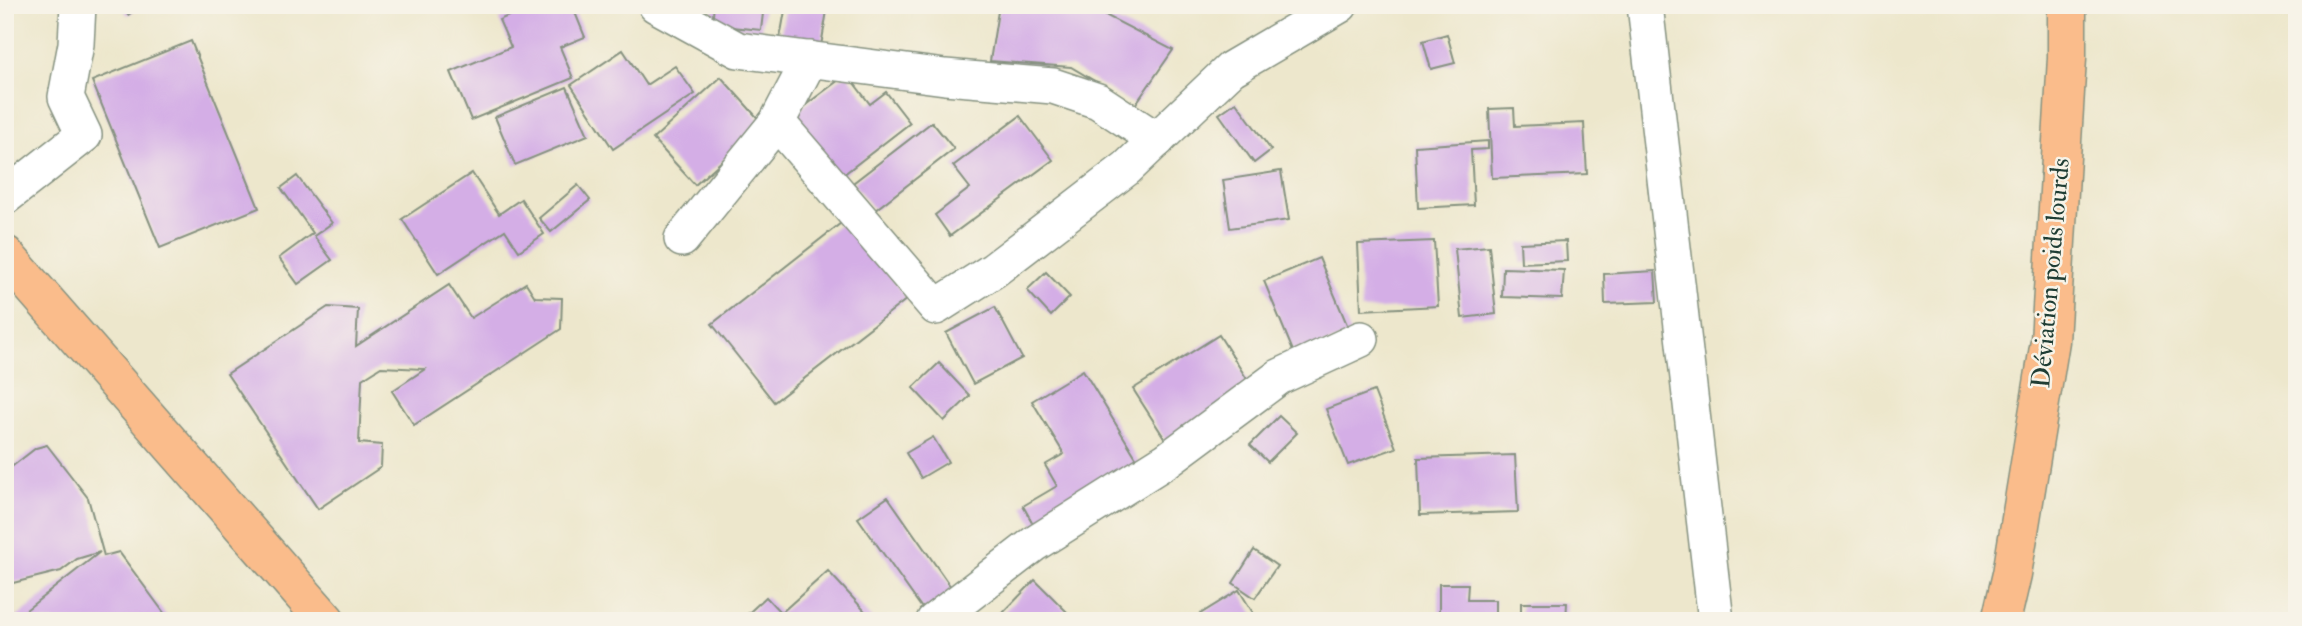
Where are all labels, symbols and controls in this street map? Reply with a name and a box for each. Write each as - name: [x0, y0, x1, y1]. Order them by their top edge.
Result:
- street label: Déviation poids lourds: [2025, 157, 2078, 389]

